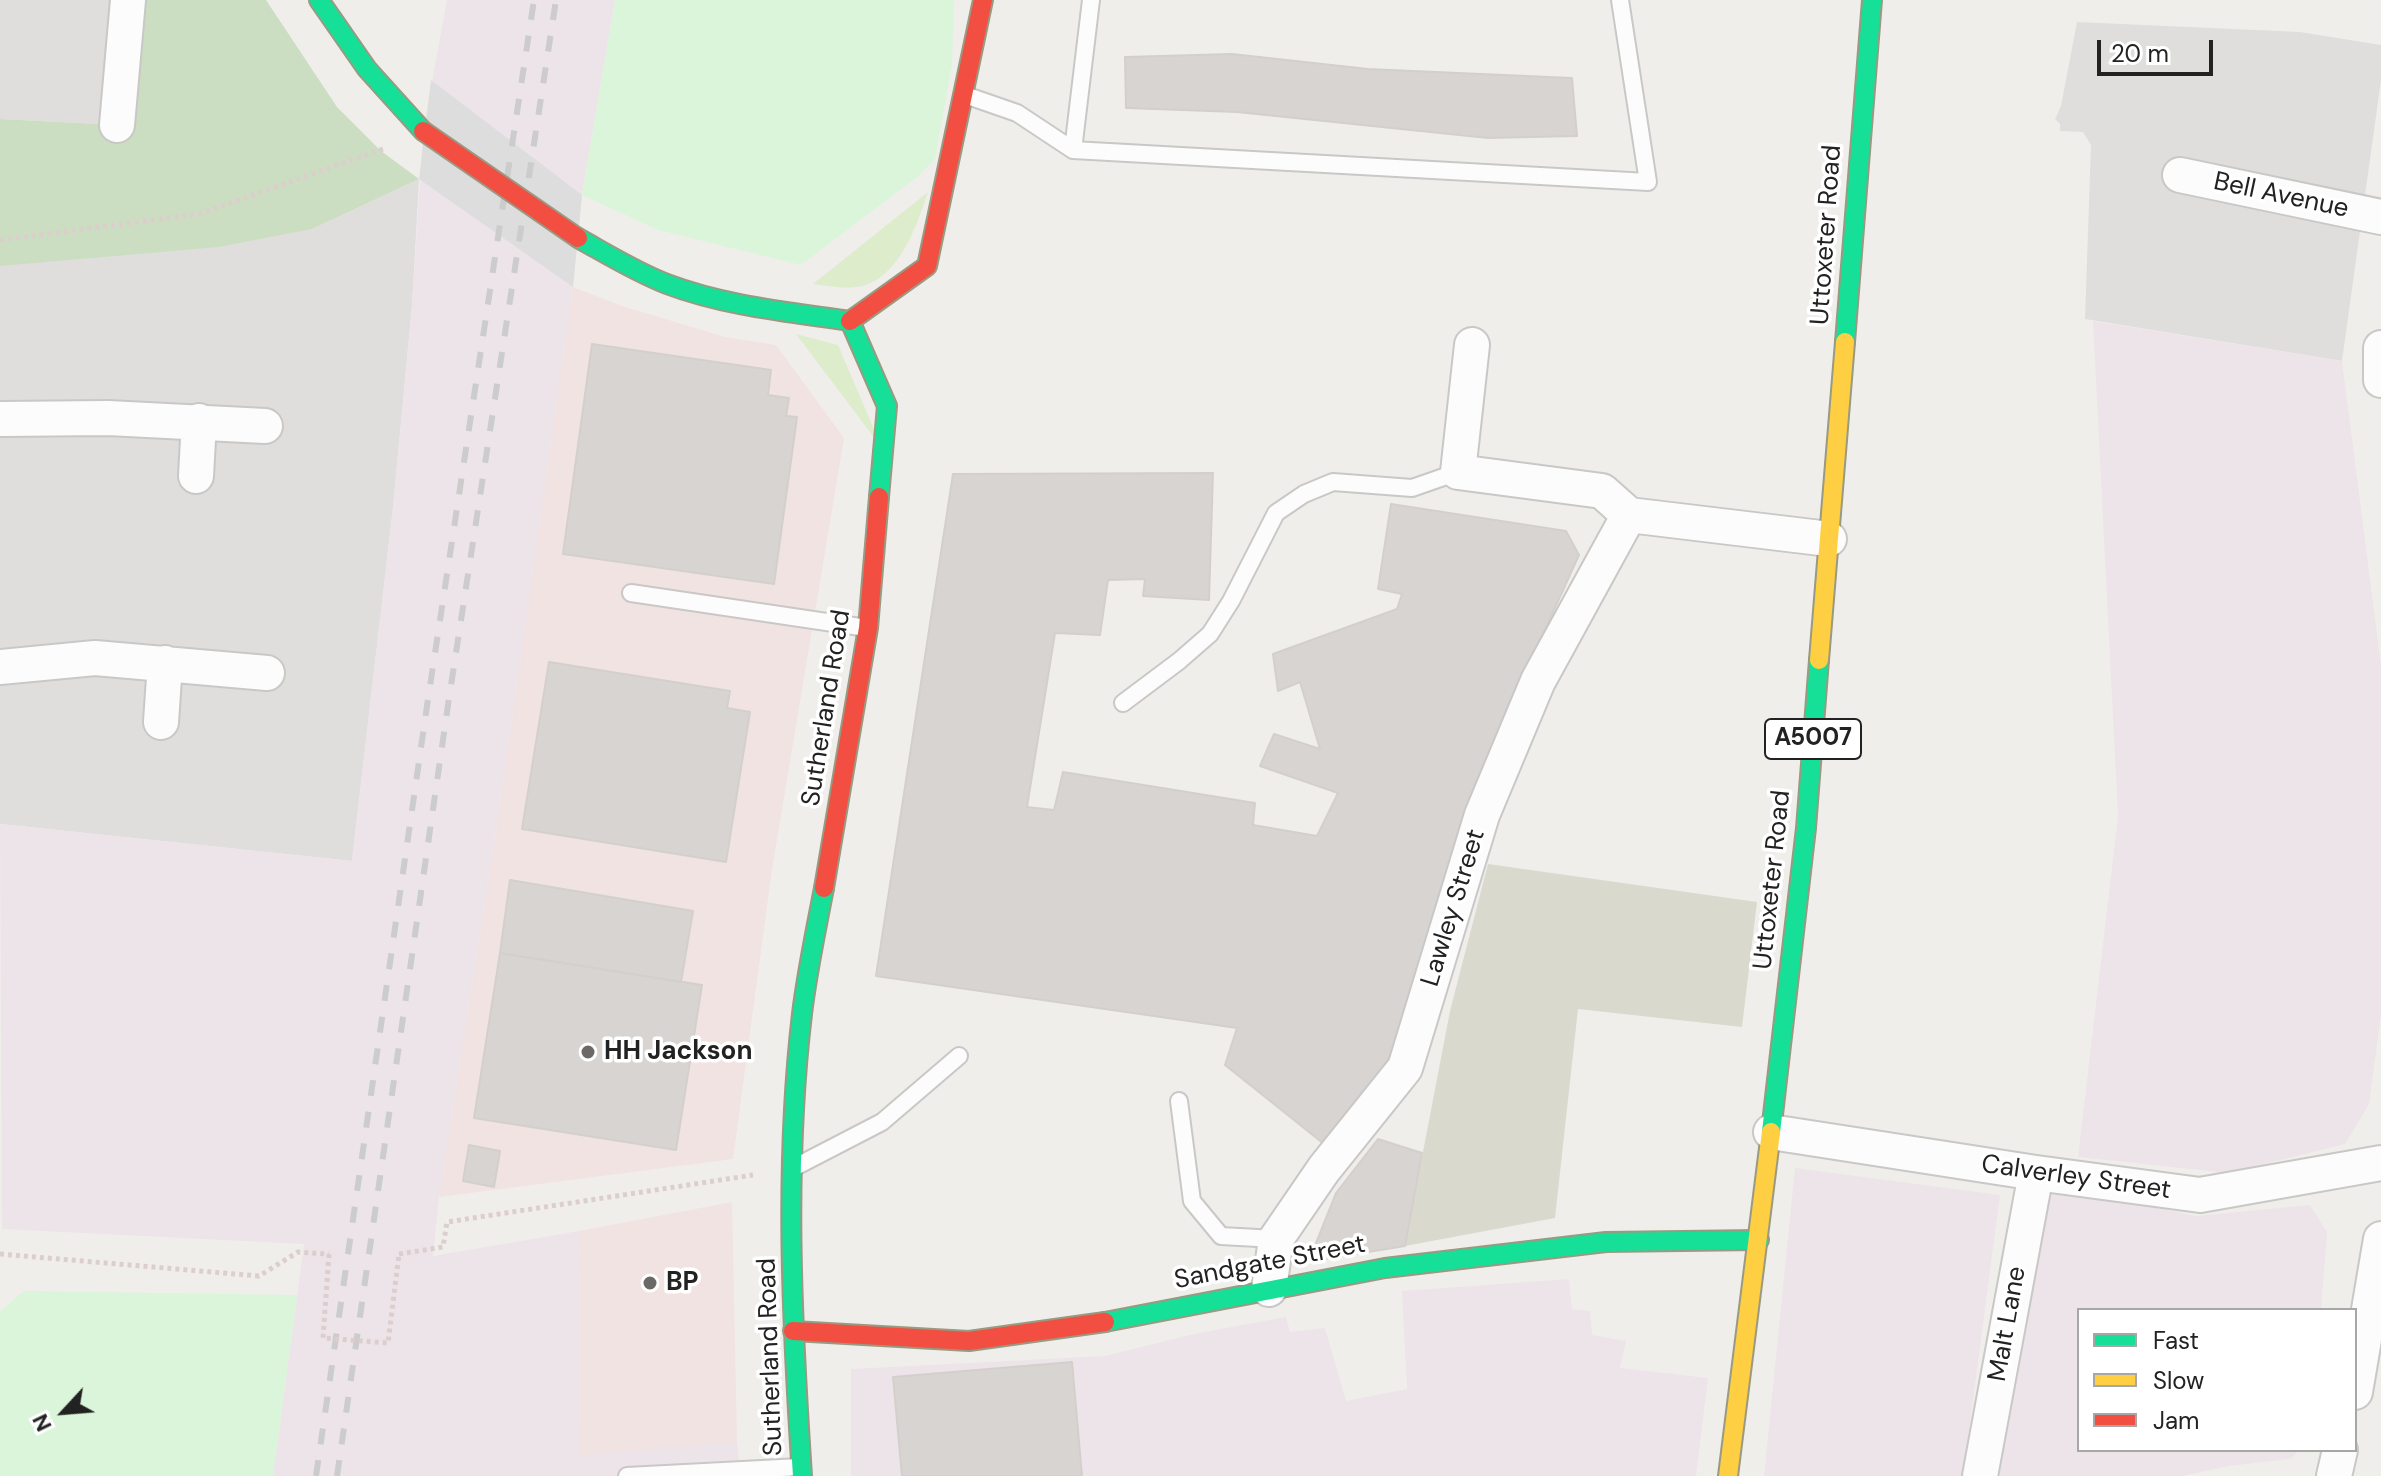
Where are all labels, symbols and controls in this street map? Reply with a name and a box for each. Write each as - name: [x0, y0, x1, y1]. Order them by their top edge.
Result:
- scale bar: [2101, 24, 2217, 74]
- text: 20 m: [2111, 38, 2169, 69]
- street label: Uttoxeter Road: [1805, 144, 1849, 326]
- street label: Bell Avenue: [2211, 166, 2351, 226]
- street label: Sutherland Road: [796, 608, 858, 808]
- road number: A5007: [1765, 719, 1861, 759]
- street label: Uttoxeter Road: [1748, 789, 1798, 971]
- street label: Lawley Street: [1415, 826, 1493, 990]
- place label: HH Jackson: [604, 1036, 752, 1068]
- marker: HH Jackson: [579, 1043, 597, 1061]
- street label: Calverley Street: [1979, 1149, 2173, 1207]
- street label: Sandgate Street: [1172, 1229, 1368, 1297]
- street label: Sutherland Road: [752, 1257, 790, 1457]
- street label: Malt Lane: [1983, 1264, 2033, 1384]
- place label: BP: [666, 1267, 699, 1299]
- marker: BP: [641, 1274, 659, 1292]
- legend: [2077, 1308, 2357, 1452]
- text: Fast: [2153, 1325, 2199, 1356]
- text: Slow: [2153, 1365, 2204, 1396]
- north arrow: [24, 1372, 104, 1452]
- text: Jam: [2153, 1405, 2199, 1436]
- text: N: [25, 1409, 59, 1436]

